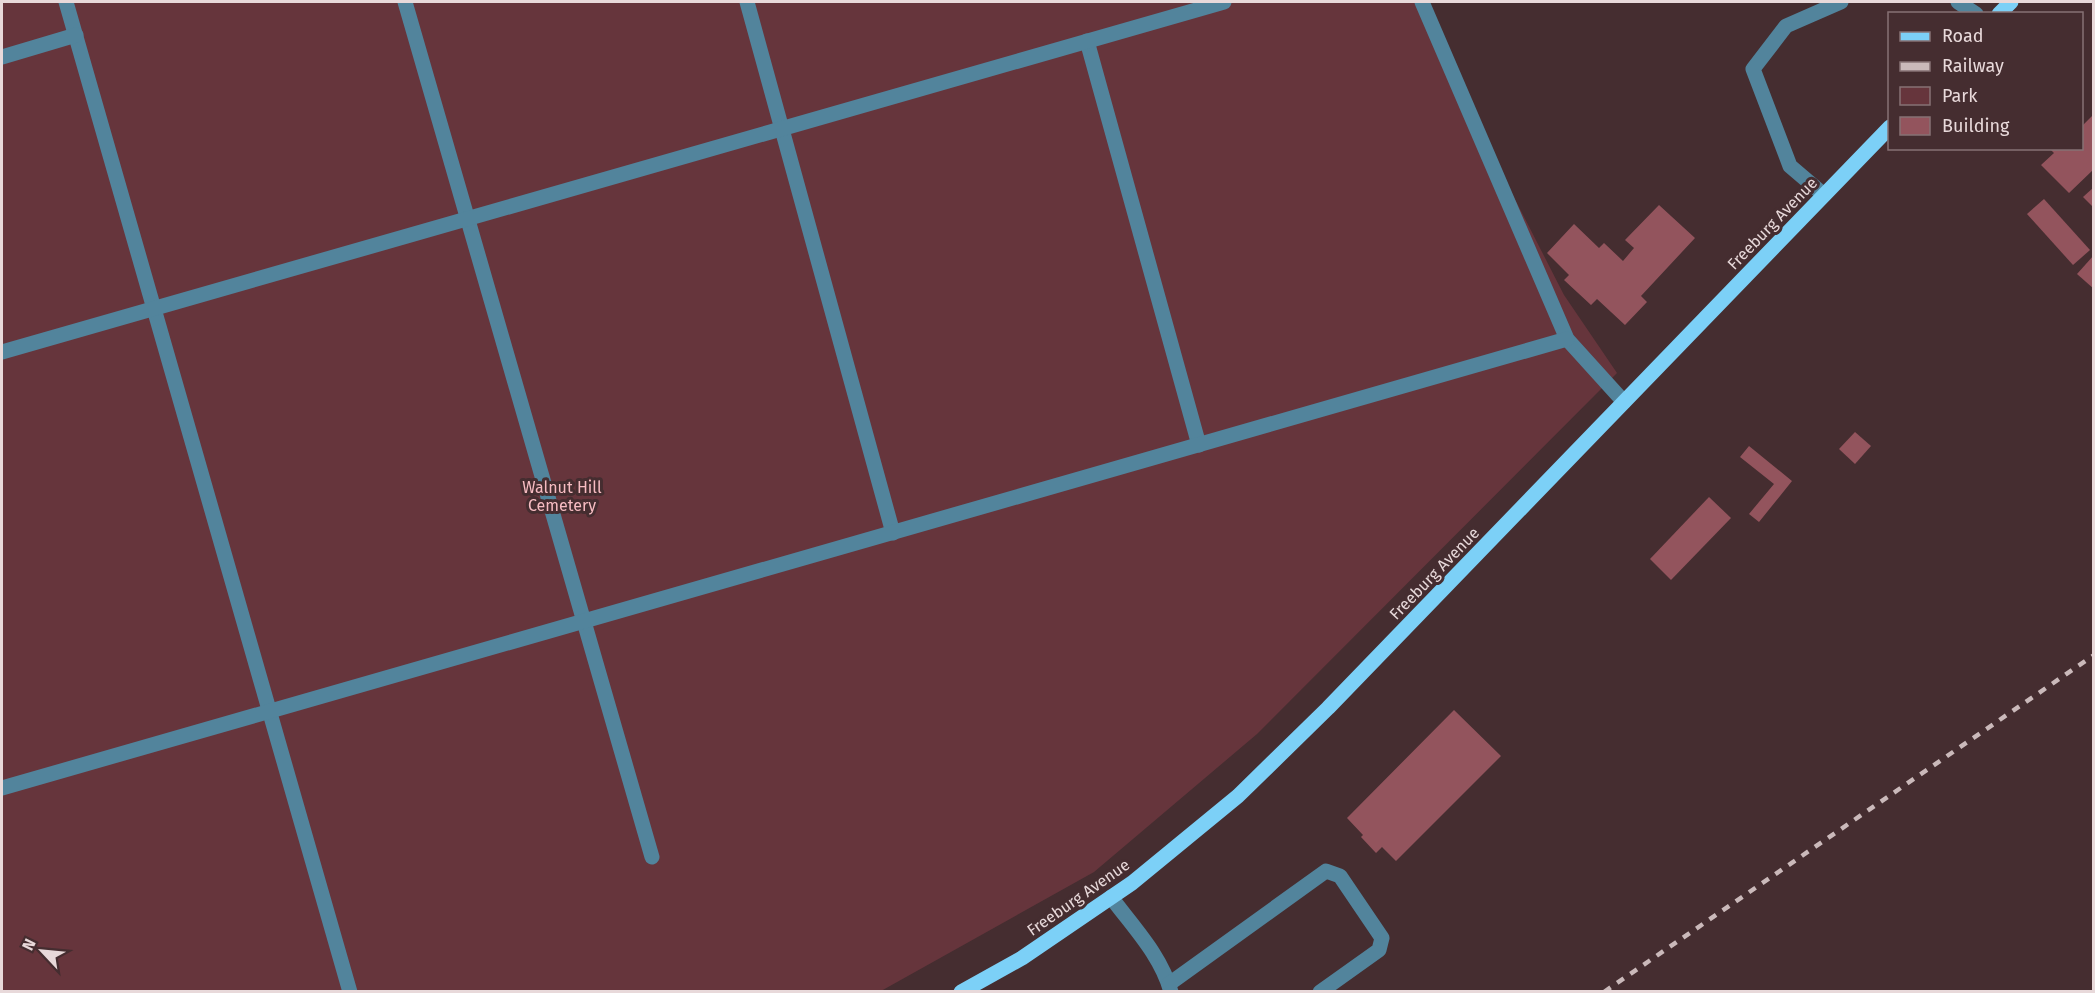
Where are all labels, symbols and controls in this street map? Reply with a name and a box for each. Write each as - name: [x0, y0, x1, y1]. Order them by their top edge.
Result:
- legend: [1888, 12, 2083, 150]
- text: Road: [1942, 25, 1984, 47]
- text: Railway: [1942, 55, 2004, 77]
- text: Park: [1942, 85, 1978, 107]
- text: Building: [1942, 115, 2010, 137]
- street label: Freeburg Avenue: [1724, 173, 1821, 273]
- park label: Walnut Hill Cemetery: [522, 478, 602, 515]
- street label: Freeburg Avenue: [1386, 523, 1483, 623]
- street label: Freeburg Avenue: [1023, 855, 1133, 940]
- north arrow: [12, 921, 72, 981]
- text: N: [18, 936, 40, 954]

